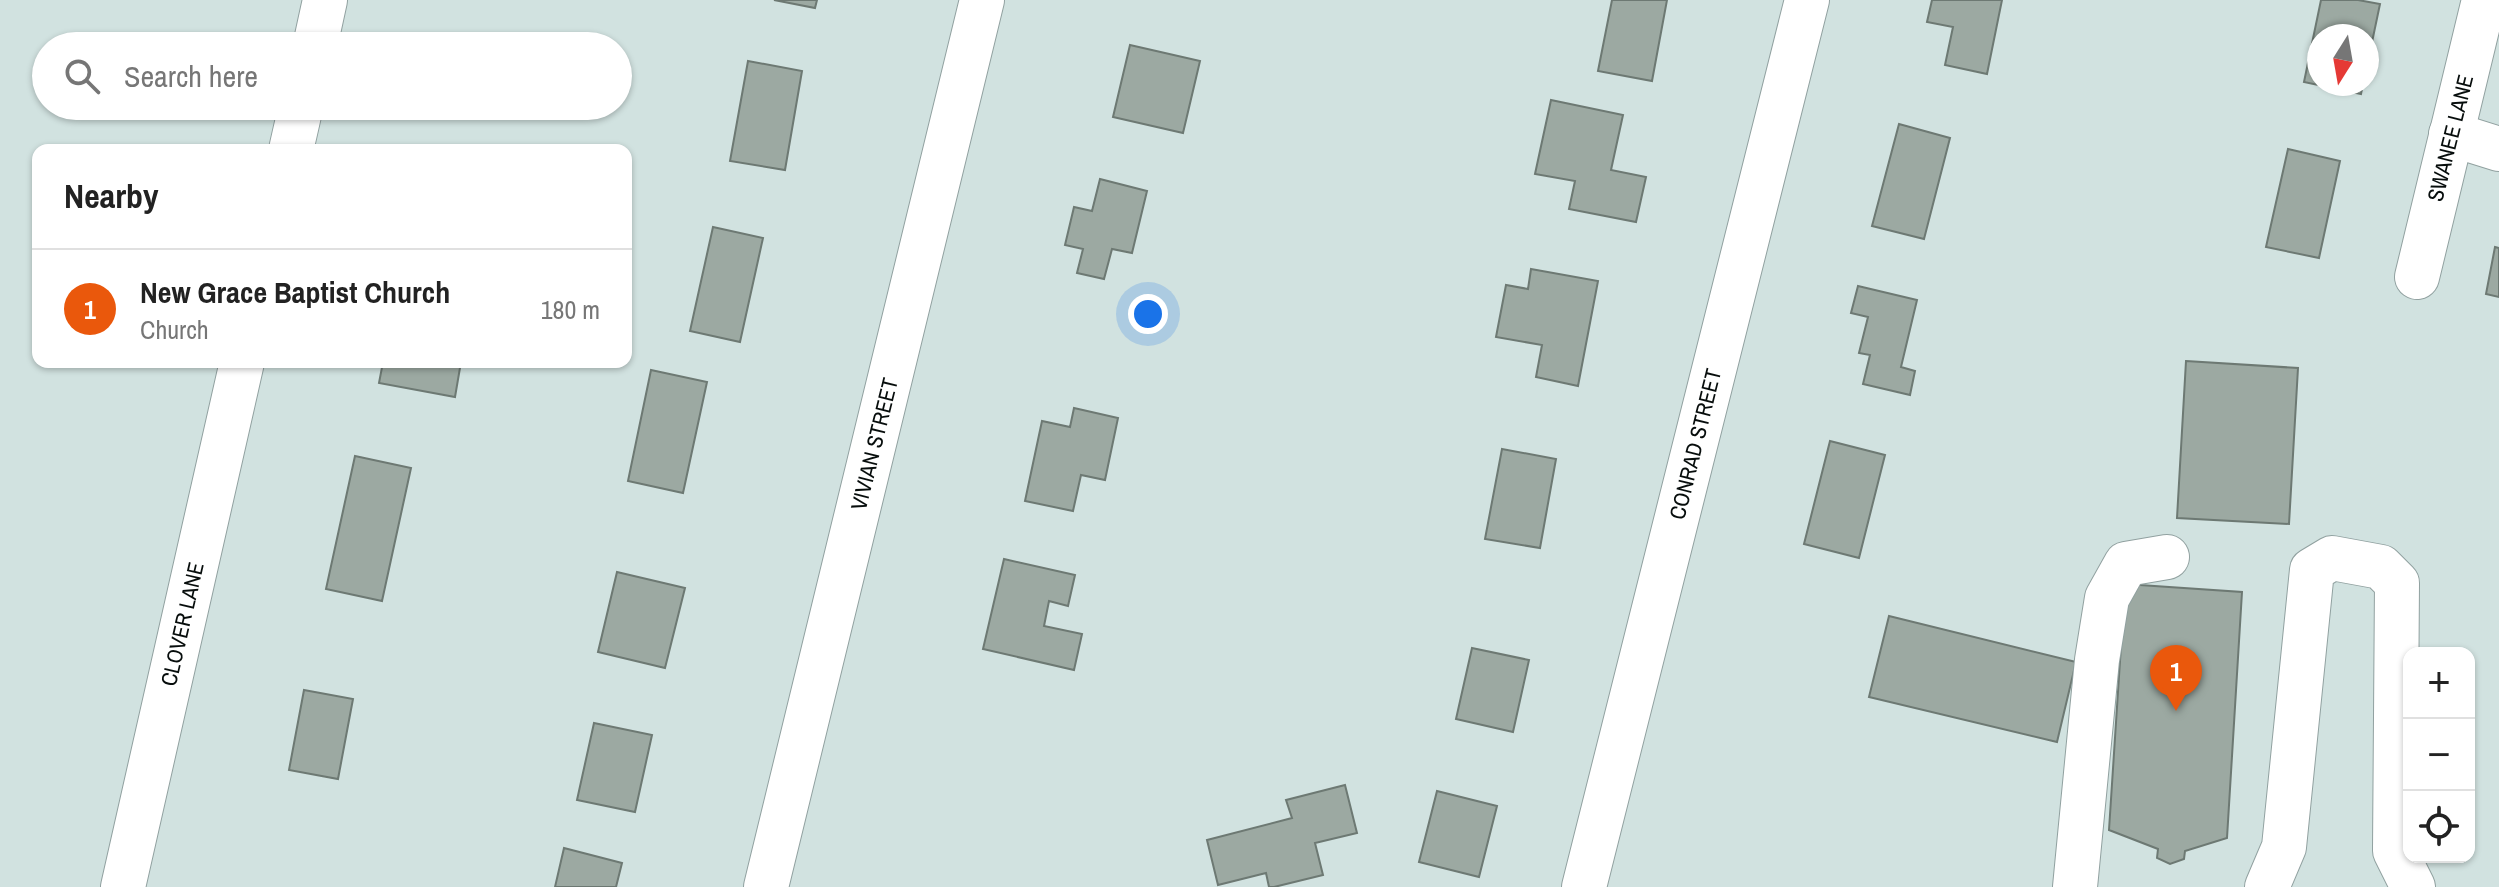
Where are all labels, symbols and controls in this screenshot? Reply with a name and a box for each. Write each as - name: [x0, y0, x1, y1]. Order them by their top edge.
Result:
- north arrow: [2307, 24, 2379, 96]
- search box: [32, 32, 632, 120]
- icon: search: [60, 54, 104, 98]
- text: Search here: [124, 56, 258, 96]
- street label: SWANEE LANE: [2420, 71, 2480, 205]
- text: Nearby: [64, 173, 159, 219]
- text: New Grace Baptist Church: [140, 272, 450, 312]
- text: 1: [84, 292, 96, 327]
- text: 180 m: [541, 292, 600, 327]
- your location: [1128, 294, 1168, 334]
- text: Church: [140, 312, 209, 347]
- street label: CONRAD STREET: [1662, 365, 1728, 523]
- street label: VIVIAN STREET: [843, 375, 905, 513]
- street label: CLOVER LANE: [153, 559, 211, 689]
- pin: 1: [2150, 645, 2202, 711]
- map controls: [2403, 647, 2475, 863]
- button: +: [2403, 647, 2475, 719]
- button: −: [2403, 719, 2475, 791]
- button: locate: [2403, 791, 2475, 863]

